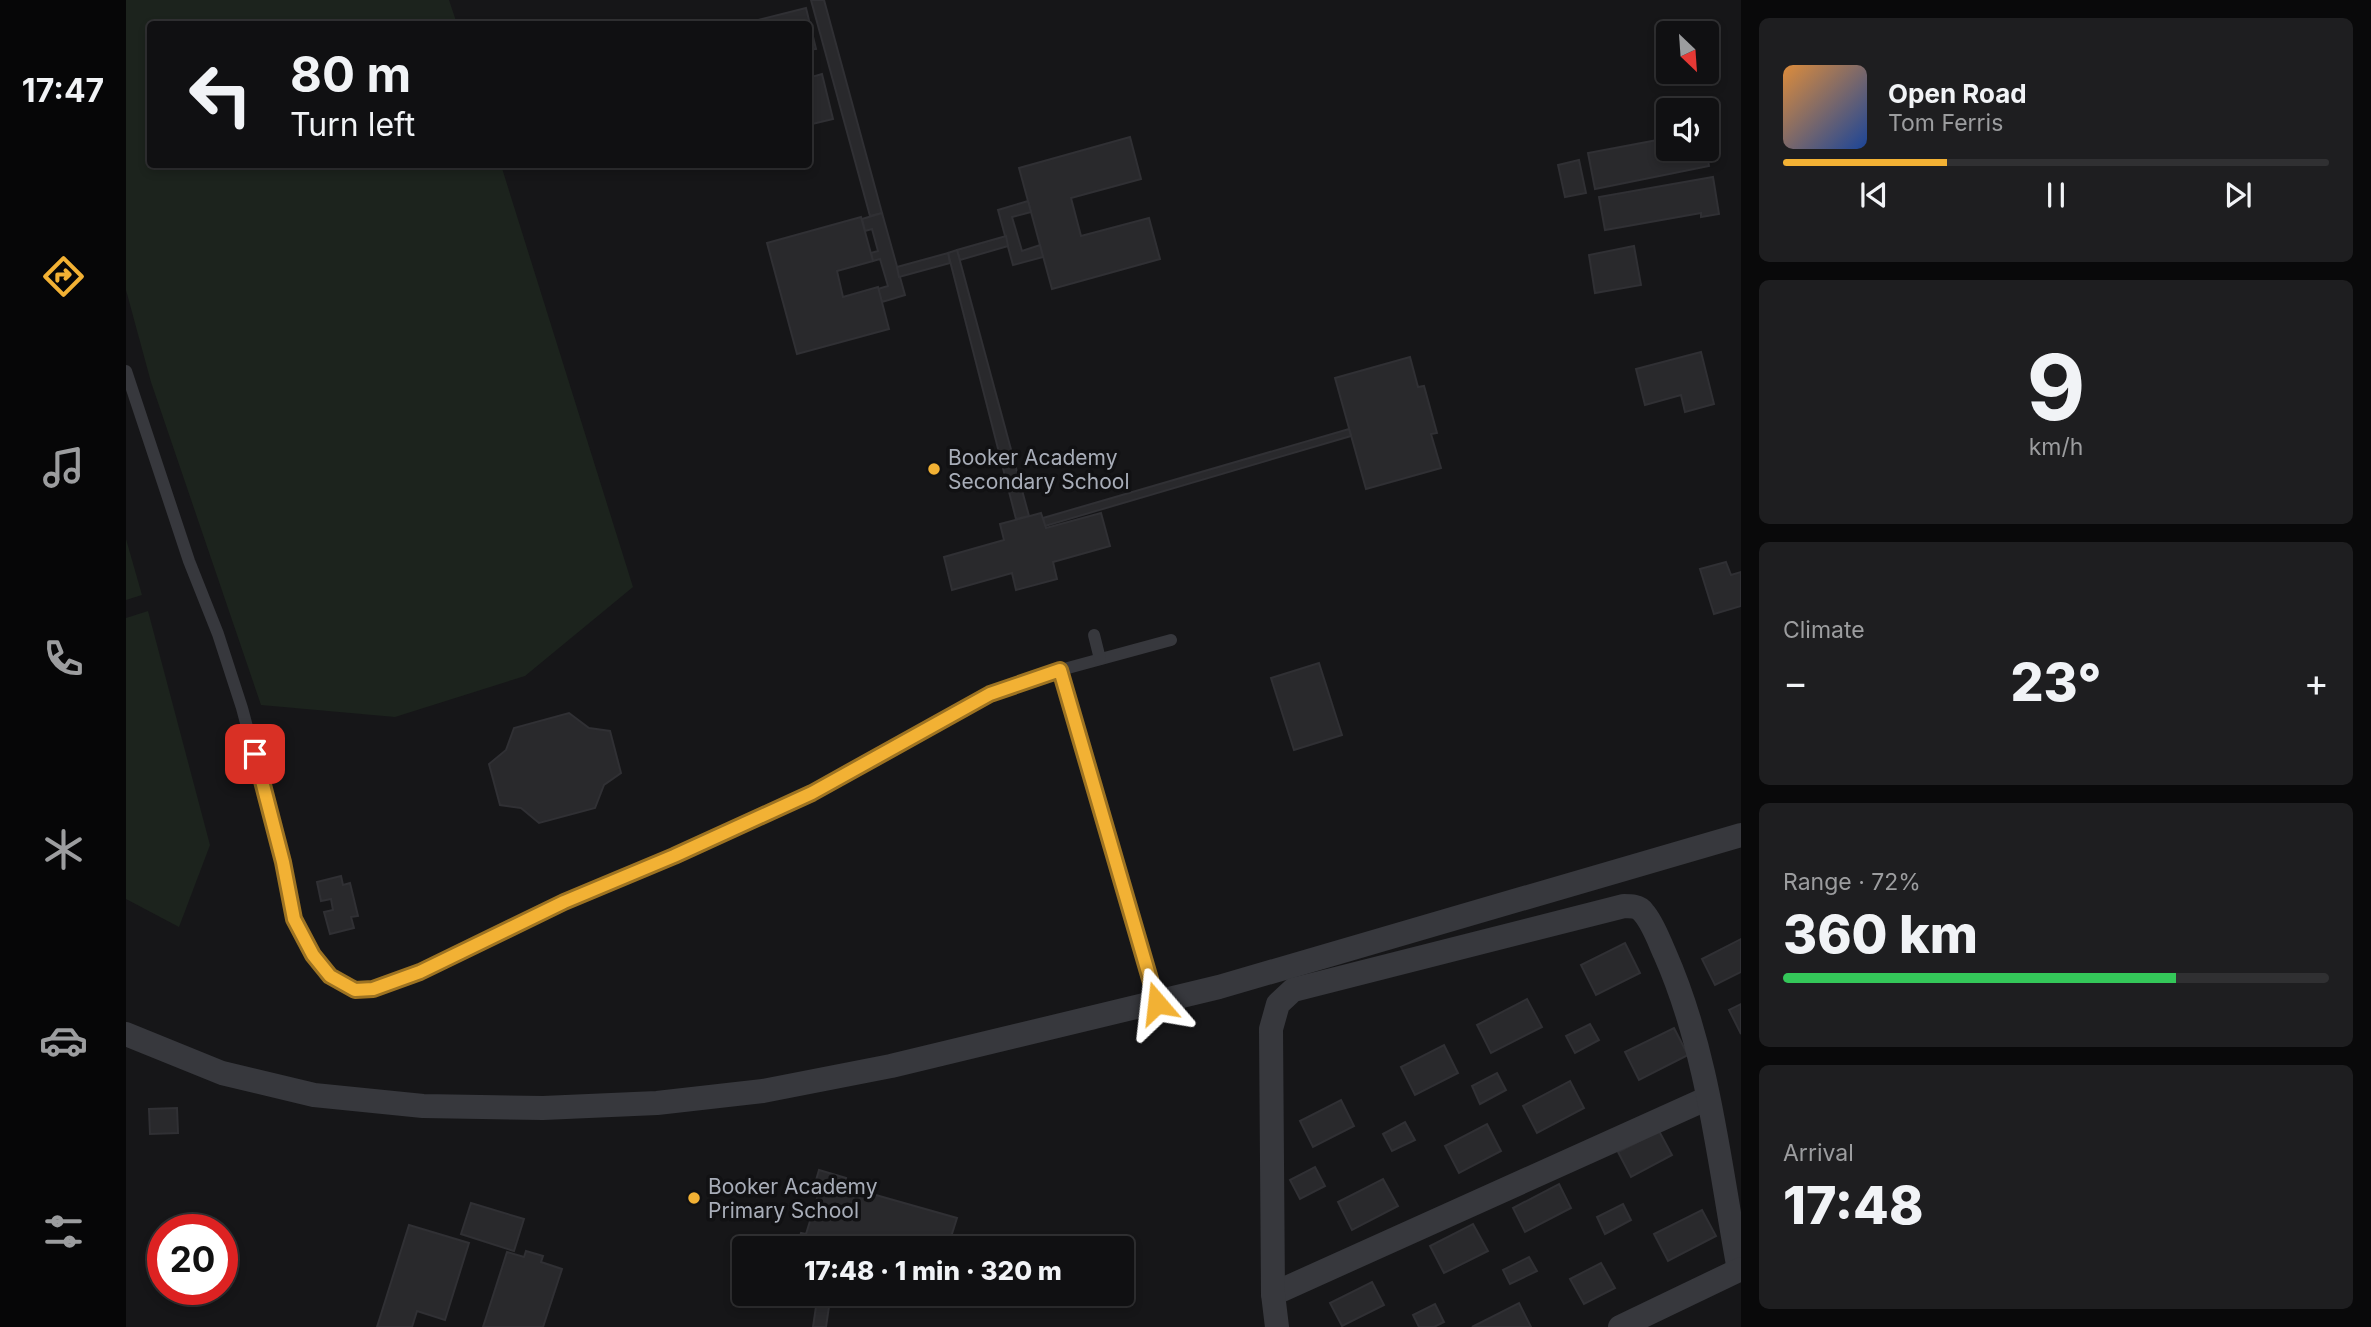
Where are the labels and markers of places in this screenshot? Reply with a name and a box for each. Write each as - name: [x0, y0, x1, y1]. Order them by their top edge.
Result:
- place label: Booker Academy Secondary School: [948, 445, 1129, 494]
- marker: Booker Academy Secondary School: [926, 461, 942, 477]
- pin: [225, 724, 285, 784]
- place label: Booker Academy Primary School: [708, 1174, 878, 1223]
- marker: Booker Academy Primary School: [686, 1190, 702, 1206]

